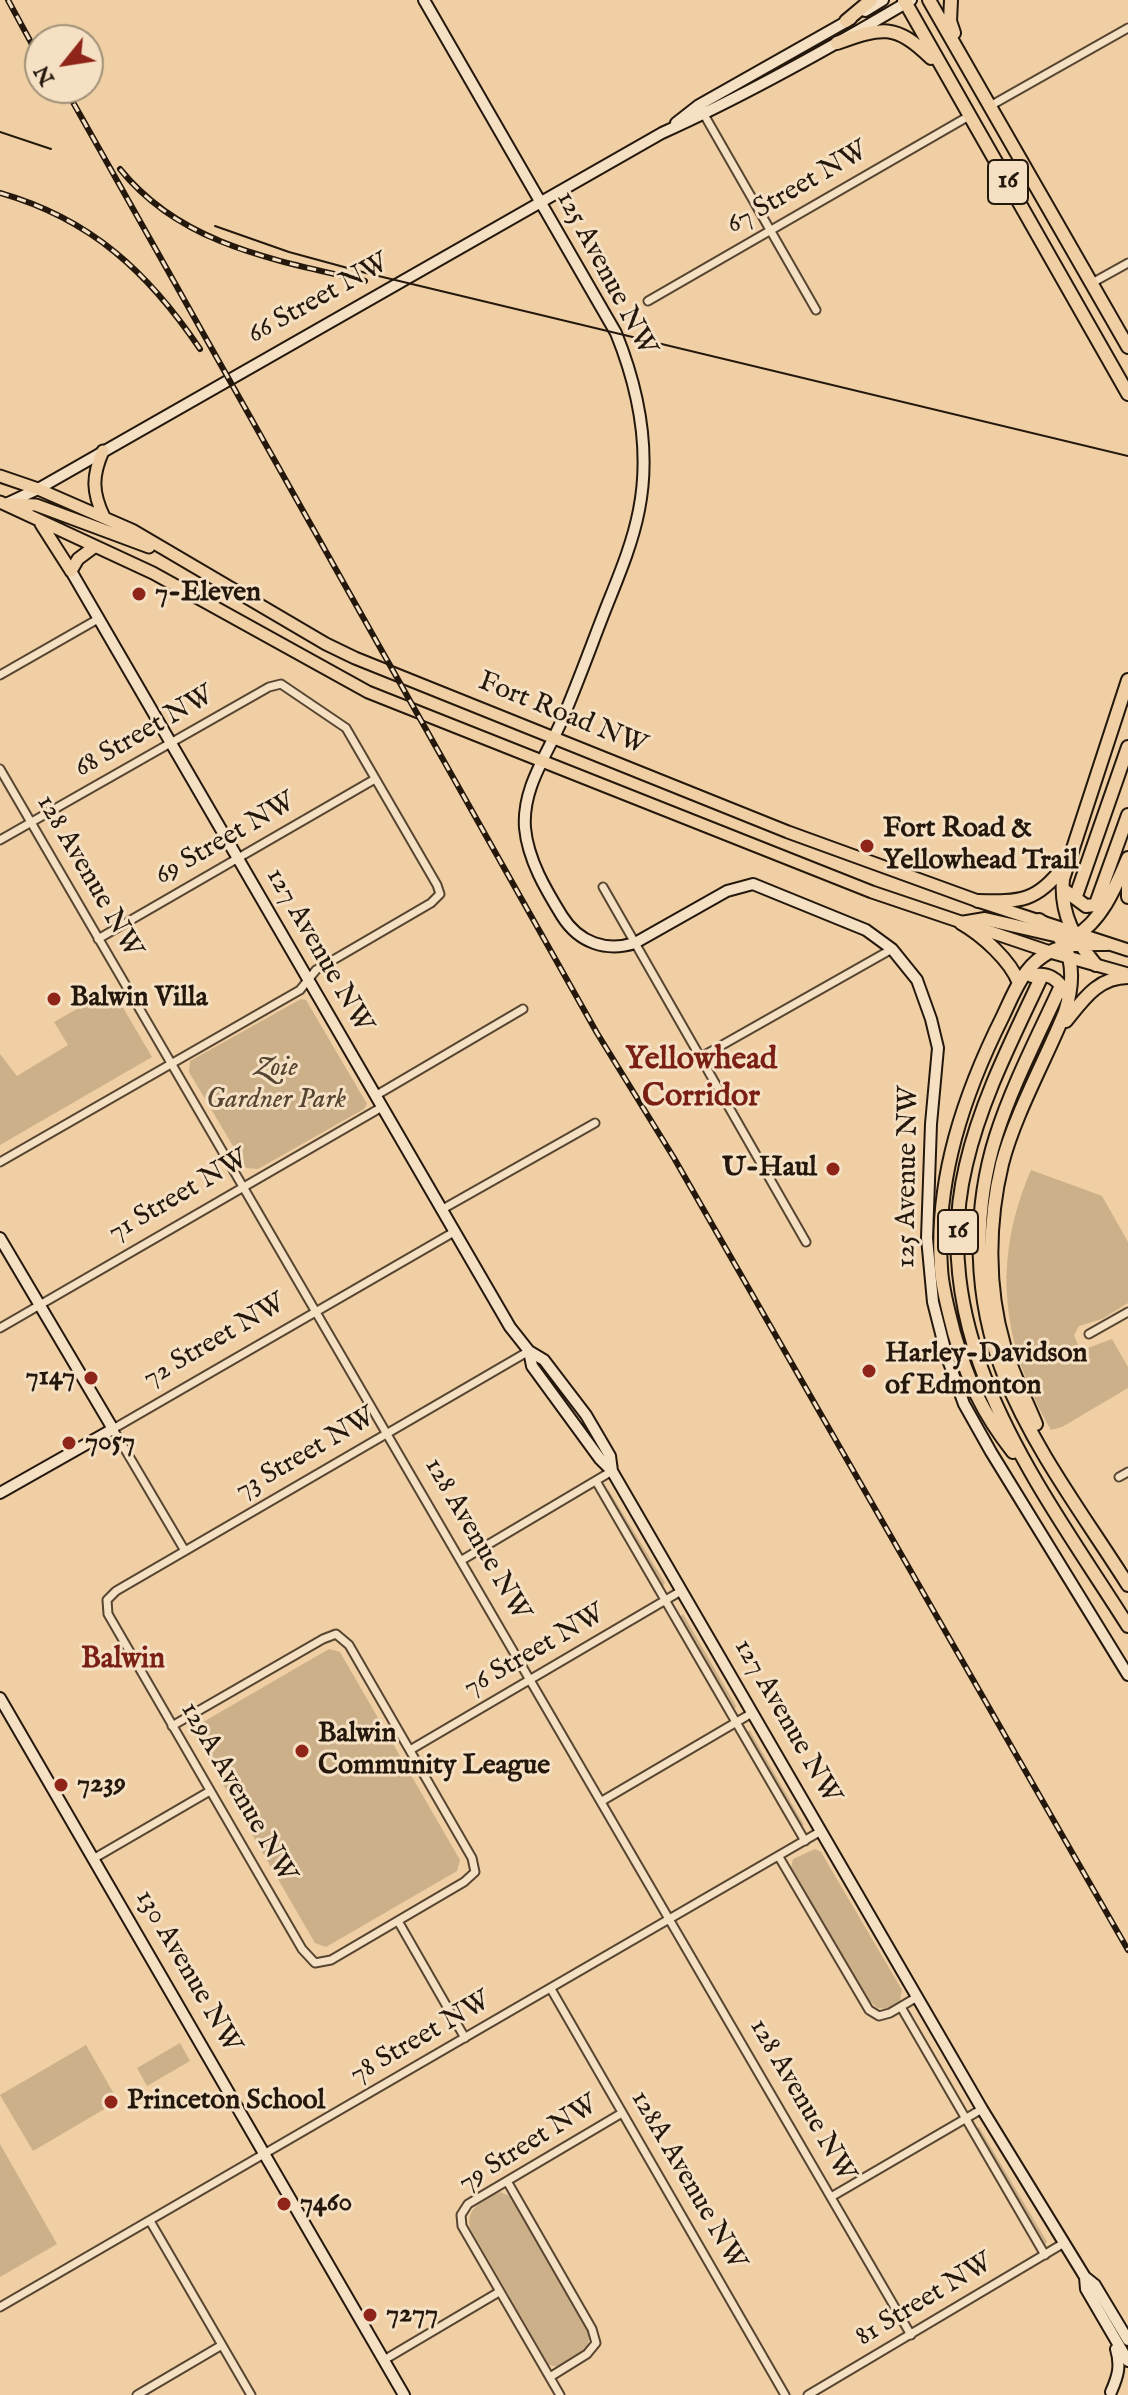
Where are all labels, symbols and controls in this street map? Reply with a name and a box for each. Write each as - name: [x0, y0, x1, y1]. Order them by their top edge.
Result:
- north arrow: [24, 24, 104, 104]
- text: N: [28, 60, 62, 90]
- street label: 67 Street NW: [721, 135, 875, 243]
- road number: 16: [988, 160, 1028, 204]
- street label: 125 Avenue NW: [547, 186, 663, 362]
- street label: 66 Street NW: [242, 247, 396, 353]
- place label: 7-Eleven: [155, 577, 261, 611]
- marker: 7-Eleven: [130, 585, 148, 603]
- street label: Fort Road NW: [473, 666, 651, 764]
- street label: 68 Street NW: [69, 680, 221, 786]
- street label: 69 Street NW: [150, 786, 302, 894]
- street label: 128 Avenue NW: [28, 789, 148, 965]
- place label: Fort Road & Yellowhead Trail: [883, 813, 1078, 879]
- marker: Fort Road & Yellowhead Trail: [858, 837, 876, 855]
- street label: 127 Avenue NW: [257, 862, 379, 1040]
- place label: Balwin Villa: [70, 982, 208, 1016]
- marker: Balwin Villa: [45, 990, 63, 1008]
- district label: Yellowhead Corridor: [625, 1042, 777, 1117]
- park label: Zoie Gardner Park: [206, 1052, 346, 1118]
- street label: 125 Avenue NW: [891, 1086, 927, 1268]
- street label: 71 Street NW: [103, 1143, 255, 1251]
- place label: U-Haul: [722, 1152, 817, 1186]
- marker: U-Haul: [824, 1160, 842, 1178]
- road number: 16: [938, 1210, 978, 1254]
- street label: 72 Street NW: [138, 1288, 292, 1396]
- place label: Harley-Davidson of Edmonton: [885, 1338, 1087, 1404]
- place label: 7147: [26, 1361, 75, 1395]
- marker: Harley-Davidson of Edmonton: [860, 1362, 878, 1380]
- marker: 7147: [82, 1369, 100, 1387]
- street label: 73 Street NW: [230, 1401, 382, 1509]
- place label: 7057: [85, 1426, 135, 1460]
- marker: 7057: [60, 1434, 78, 1452]
- street label: 128 Avenue NW: [416, 1452, 536, 1628]
- street label: 76 Street NW: [458, 1598, 612, 1706]
- street label: 127 Avenue NW: [725, 1633, 847, 1811]
- district label: Balwin: [81, 1643, 165, 1679]
- street label: 129A Avenue NW: [172, 1697, 302, 1889]
- place label: Balwin Community League: [318, 1718, 550, 1784]
- marker: Balwin Community League: [293, 1742, 311, 1760]
- place label: 7239: [77, 1768, 126, 1802]
- marker: 7239: [52, 1776, 70, 1794]
- street label: 130 Avenue NW: [127, 1884, 247, 2060]
- street label: 78 Street NW: [345, 1985, 497, 2093]
- street label: 128 Avenue NW: [741, 2013, 861, 2189]
- place label: Princeton School: [127, 2085, 325, 2119]
- street label: 128A Avenue NW: [622, 2085, 752, 2277]
- street label: 79 Street NW: [453, 2089, 605, 2201]
- marker: Princeton School: [102, 2093, 120, 2111]
- place label: 7460: [300, 2187, 352, 2221]
- marker: 7460: [275, 2195, 293, 2213]
- street label: 81 Street NW: [850, 2247, 1000, 2355]
- place label: 7277: [386, 2298, 438, 2332]
- marker: 7277: [361, 2306, 379, 2324]

